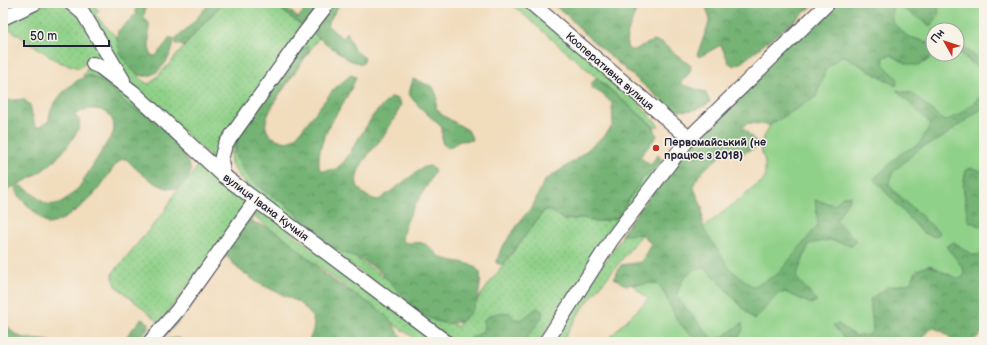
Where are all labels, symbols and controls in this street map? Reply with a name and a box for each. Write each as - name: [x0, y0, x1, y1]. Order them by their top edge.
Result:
- scale bar: [24, 22, 109, 48]
- north arrow: [925, 22, 965, 62]
- text: Пн: [928, 26, 947, 46]
- text: 50 m: [30, 29, 57, 44]
- street label: Кооперативна вулиця: [563, 30, 656, 113]
- place label: Первомайський (не працює з 2018): [664, 136, 766, 162]
- marker: Первомайський (не працює з 2018): [651, 143, 661, 153]
- street label: вулиця Івана Кучмія: [220, 171, 311, 244]

